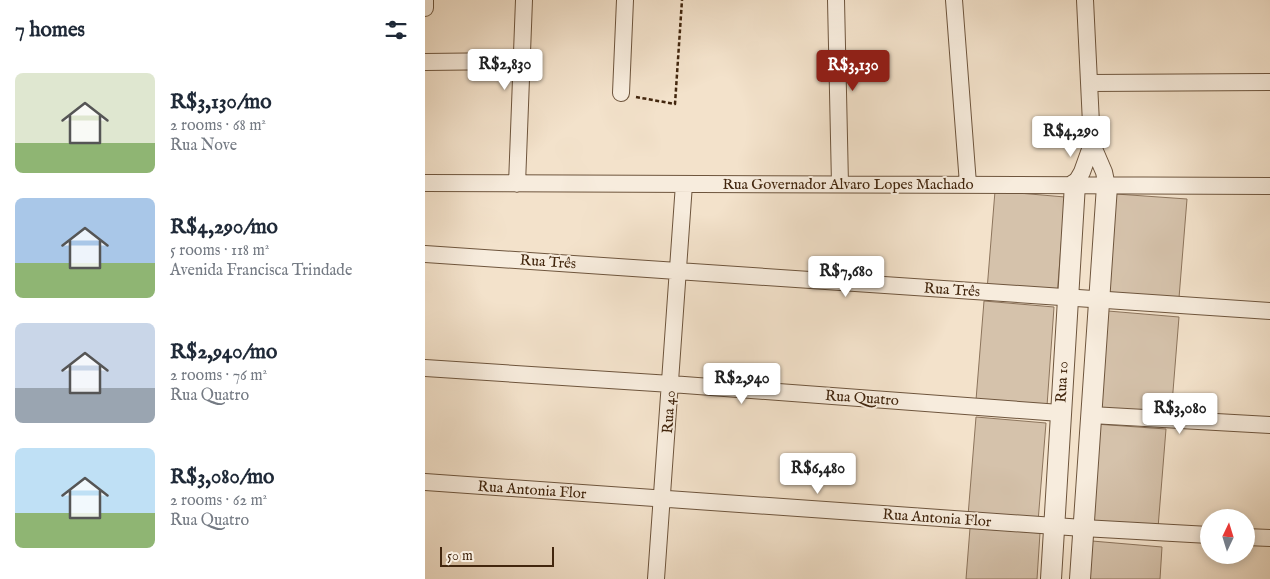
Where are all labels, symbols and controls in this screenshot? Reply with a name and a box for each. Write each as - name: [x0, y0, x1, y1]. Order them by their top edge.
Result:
- icon: filters: [382, 16, 410, 44]
- text: 7 homes: [15, 17, 85, 44]
- pin: R$2,830: [459, 48, 551, 91]
- pin: R$3,130: [807, 49, 899, 92]
- text: R$2,830: [479, 55, 531, 75]
- text: R$3,130: [828, 56, 878, 76]
- text: R$3,130/mo: [170, 89, 272, 116]
- icon: home: [55, 93, 115, 153]
- text: 2 rooms · 68 m²: [170, 116, 266, 136]
- pin: R$4,290: [1025, 116, 1117, 158]
- text: R$4,290: [1043, 122, 1099, 142]
- text: Rua Nove: [170, 136, 237, 156]
- street label: Rua Governador Alvaro Lopes Machado: [722, 175, 974, 194]
- text: R$4,290/mo: [170, 214, 278, 241]
- icon: home: [55, 218, 115, 278]
- text: 5 rooms · 118 m²: [170, 241, 269, 261]
- street label: Rua Três: [519, 251, 577, 273]
- pin: R$7,680: [800, 256, 892, 298]
- text: Avenida Francisca Trindade: [170, 261, 352, 281]
- text: R$7,680: [819, 262, 873, 282]
- street label: Rua Três: [923, 279, 981, 301]
- text: R$2,940/mo: [170, 339, 277, 366]
- icon: home: [55, 343, 115, 403]
- street label: Rua 10: [1051, 361, 1073, 403]
- pin: R$2,940: [696, 362, 788, 405]
- text: 2 rooms · 76 m²: [170, 366, 267, 386]
- text: R$2,940: [714, 369, 770, 389]
- text: Rua Quatro: [170, 386, 249, 406]
- street label: Rua Quatro: [824, 386, 900, 410]
- street label: Rua 40: [658, 390, 680, 434]
- pin: R$3,080: [1134, 392, 1226, 435]
- text: R$3,080: [1153, 399, 1207, 419]
- pin: R$6,480: [772, 452, 864, 495]
- text: R$6,480: [791, 459, 845, 479]
- text: R$3,080/mo: [170, 464, 274, 491]
- icon: home: [55, 468, 115, 528]
- street label: Rua Antonia Flor: [477, 477, 587, 503]
- text: 2 rooms · 62 m²: [170, 491, 267, 511]
- street label: Rua Antonia Flor: [882, 505, 992, 531]
- north arrow: [1200, 509, 1255, 564]
- map controls: [1200, 509, 1255, 564]
- text: Rua Quatro: [170, 511, 249, 531]
- scale bar: [440, 544, 554, 567]
- text: 50 m: [447, 547, 473, 565]

